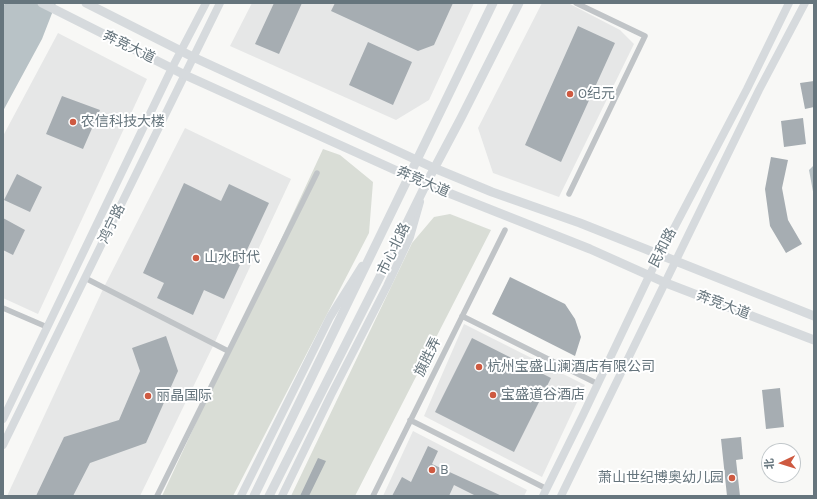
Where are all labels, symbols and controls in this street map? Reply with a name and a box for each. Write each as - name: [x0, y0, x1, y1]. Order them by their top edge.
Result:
- street label: 奔竞大道: [100, 27, 158, 67]
- place label: O纪元: [578, 86, 615, 102]
- marker: O纪元: [565, 89, 575, 99]
- place label: 农信科技大楼: [81, 114, 165, 130]
- marker: 农信科技大楼: [68, 117, 78, 127]
- street label: 奔竞大道: [394, 163, 452, 201]
- street label: 鸿宁路: [95, 201, 129, 247]
- street label: 市心北路: [374, 220, 414, 278]
- street label: 民和路: [646, 225, 680, 271]
- place label: 山水时代: [204, 250, 260, 266]
- marker: 山水时代: [191, 253, 201, 263]
- street label: 奔竞大道: [694, 287, 752, 323]
- street label: 旗胜弄: [411, 334, 445, 380]
- place label: 杭州宝盛山澜酒店有限公司: [487, 359, 655, 375]
- marker: 杭州宝盛山澜酒店有限公司: [474, 362, 484, 372]
- place label: 宝盛道谷酒店: [501, 387, 585, 403]
- place label: 丽晶国际: [156, 388, 212, 404]
- marker: 宝盛道谷酒店: [488, 390, 498, 400]
- marker: 丽晶国际: [143, 391, 153, 401]
- north arrow: [761, 443, 801, 483]
- text: 北: [763, 458, 776, 470]
- place label: B: [440, 462, 449, 478]
- marker: B: [427, 465, 437, 475]
- place label: 萧山世纪博奥幼儿园: [598, 470, 724, 486]
- marker: 萧山世纪博奥幼儿园: [727, 473, 737, 483]

